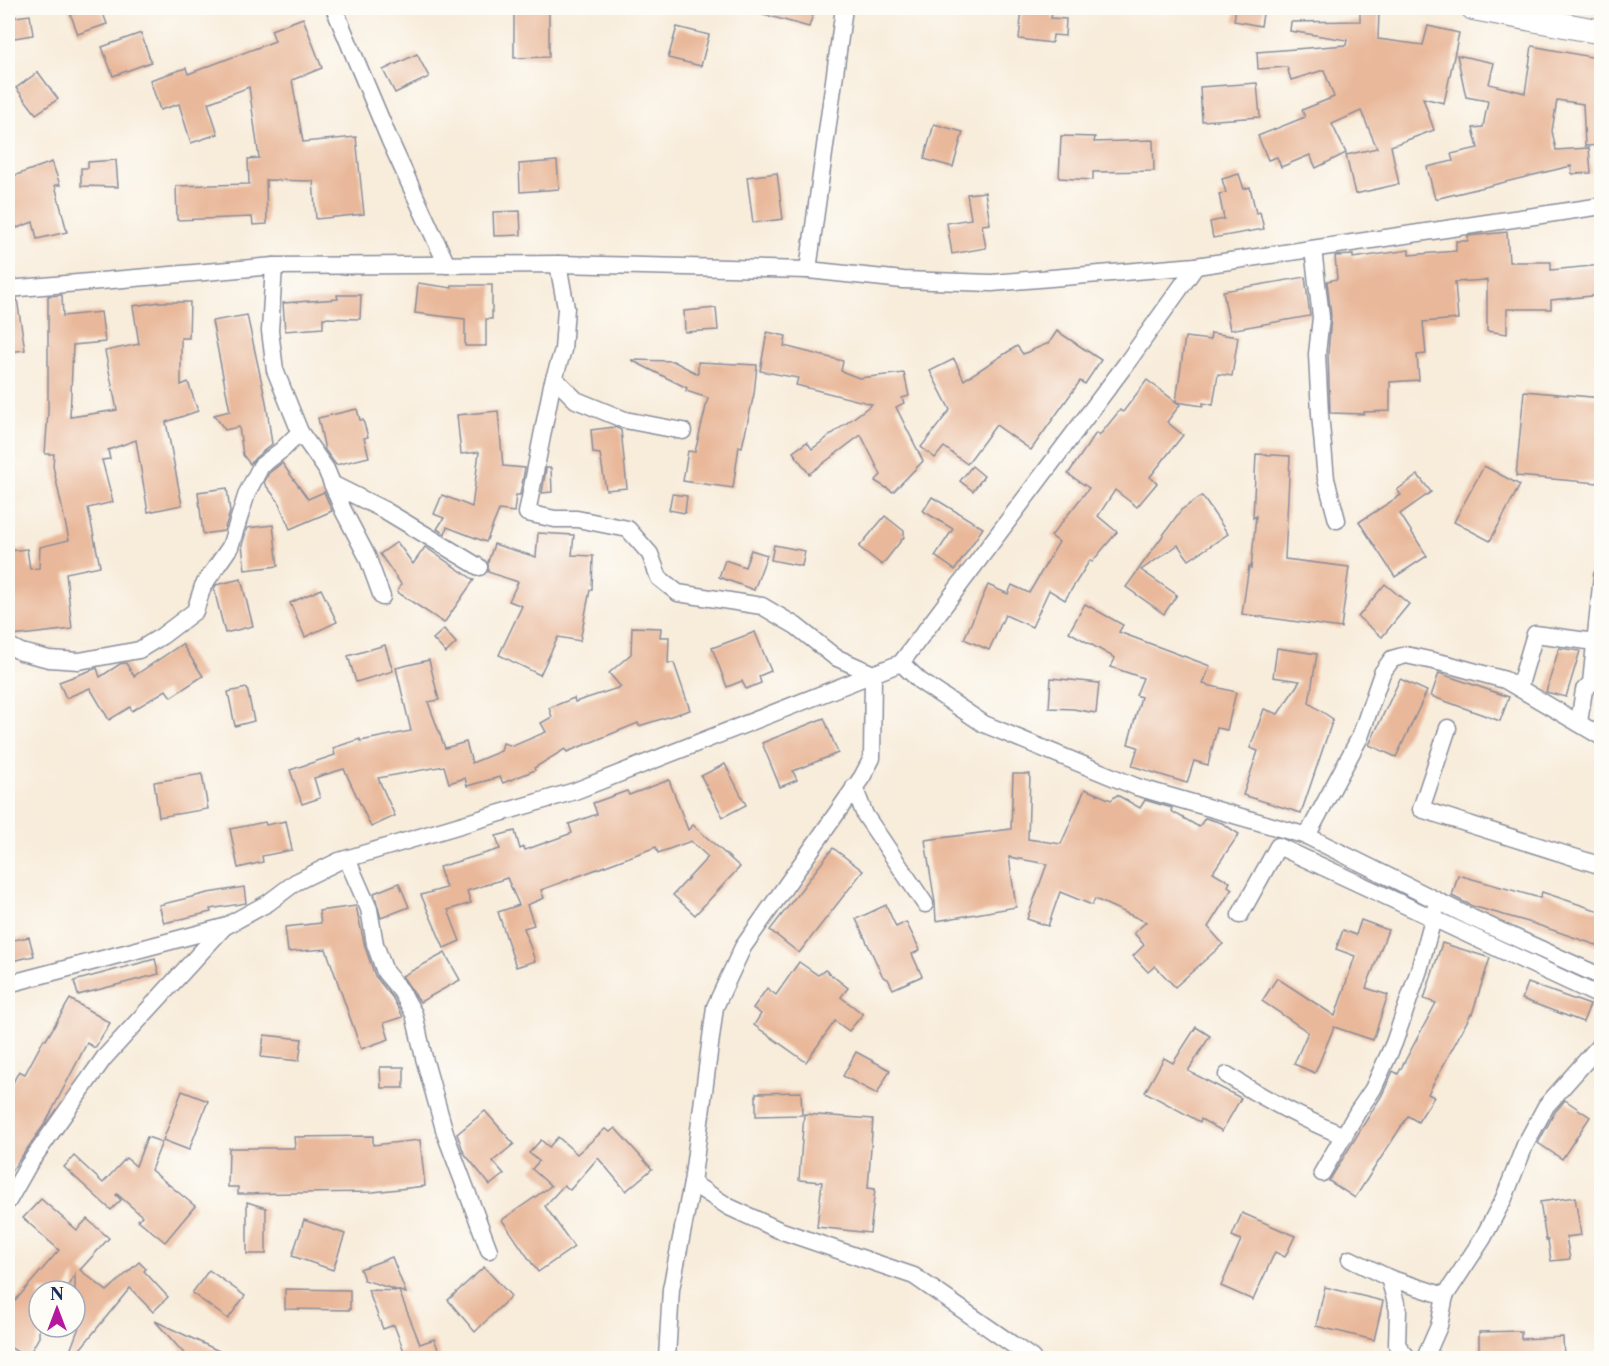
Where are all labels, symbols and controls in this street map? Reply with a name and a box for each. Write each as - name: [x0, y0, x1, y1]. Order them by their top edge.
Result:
- north arrow: [27, 1279, 87, 1339]
- text: N: [50, 1284, 64, 1304]

